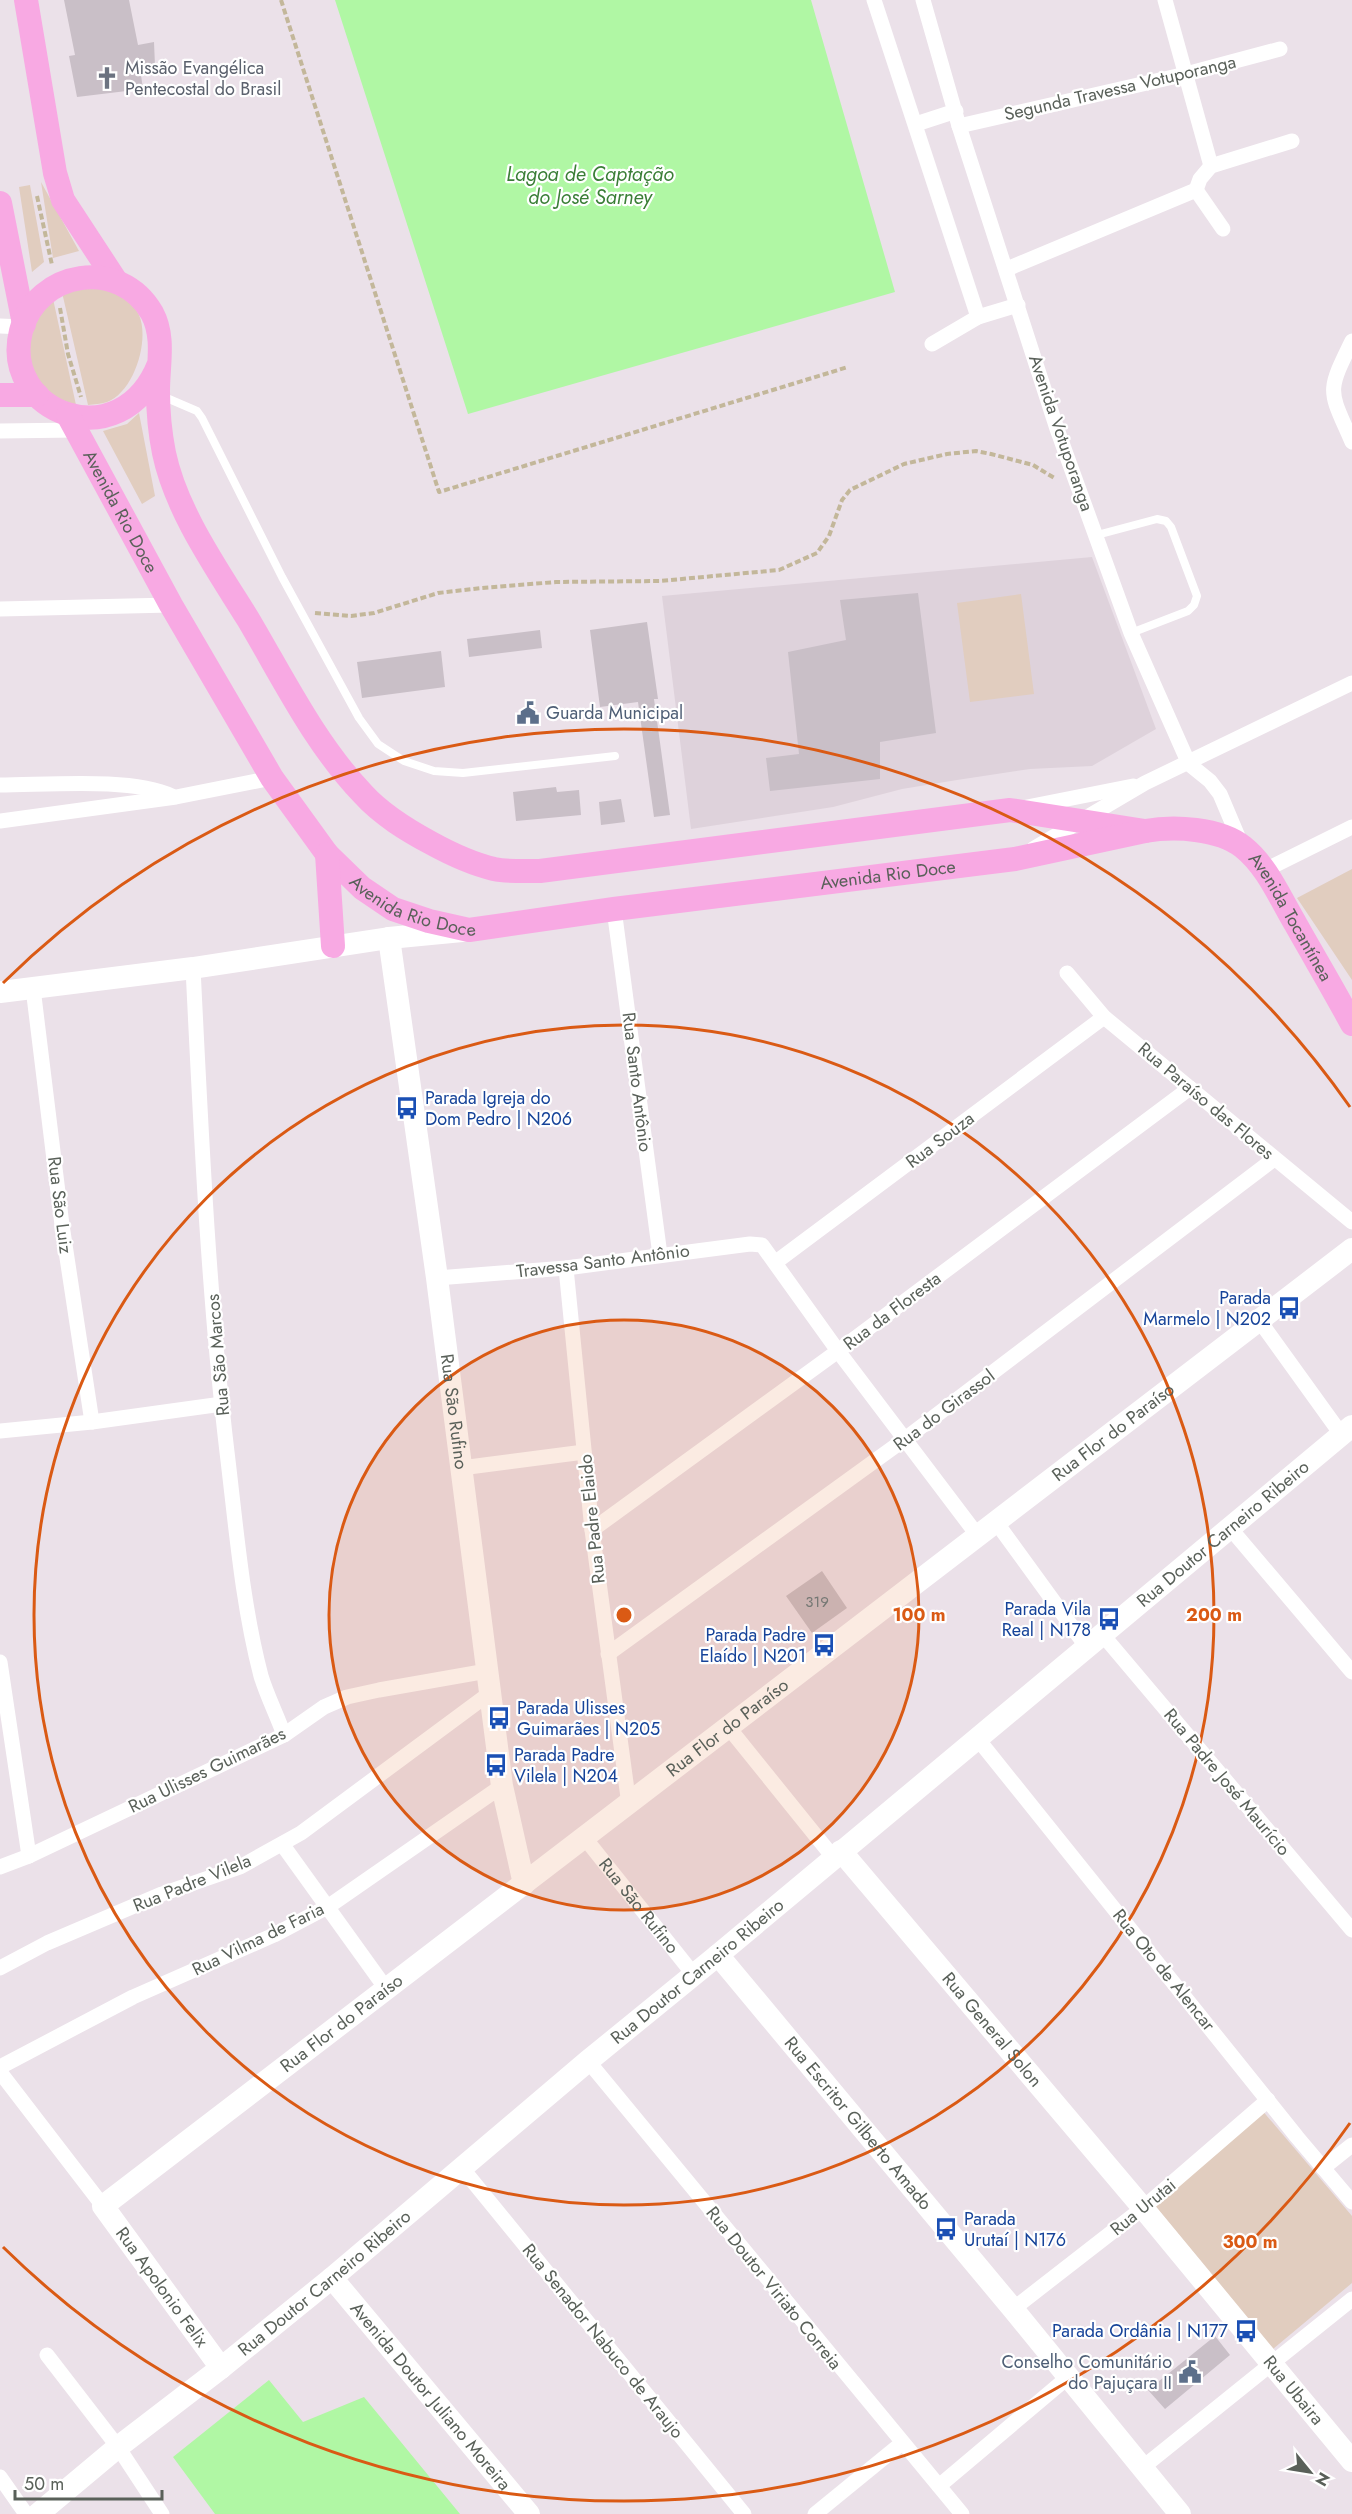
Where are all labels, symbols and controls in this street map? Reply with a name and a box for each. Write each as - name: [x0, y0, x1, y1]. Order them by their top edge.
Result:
- street label: Segunda Travessa Votuporanga: [1002, 49, 1238, 127]
- place label: Missão Evangélica Pentecostal do Brasil: [125, 55, 281, 102]
- church icon: Missão Evangélica Pentecostal do Brasil: [94, 65, 120, 91]
- water label: Lagoa de Captação do José Sarney: [506, 160, 674, 212]
- street label: Avenida Votuporanga: [1022, 351, 1100, 515]
- street label: Avenida Rio Doce: [76, 446, 164, 578]
- public building icon: Guarda Municipal: [515, 700, 541, 726]
- place label: Guarda Municipal: [546, 700, 683, 726]
- street label: Avenida Tocantínea: [1242, 847, 1339, 986]
- street label: Avenida Rio Doce: [819, 854, 957, 896]
- street label: Avenida Rio Doce: [343, 869, 478, 943]
- street label: Rua Santo Antônio: [616, 1011, 658, 1154]
- street label: Rua Paraíso das Flores: [1132, 1036, 1280, 1166]
- place label: Parada Igreja do Dom Pedro | N206: [425, 1085, 572, 1132]
- bus stop icon: Parada Igreja do Dom Pedro | N206: [394, 1095, 420, 1121]
- street label: Rua Souza: [900, 1106, 980, 1174]
- street label: Rua São Luiz: [41, 1155, 79, 1256]
- street label: Travessa Santo Antônio: [515, 1237, 691, 1285]
- street label: Rua da Floresta: [838, 1266, 946, 1356]
- place label: Parada Marmelo | N202: [1143, 1285, 1271, 1332]
- street label: Rua São Marcos: [200, 1293, 236, 1417]
- bus stop icon: Parada Marmelo | N202: [1276, 1295, 1302, 1321]
- street label: Rua São Rufino: [434, 1352, 474, 1471]
- street label: Rua do Girassol: [888, 1363, 1000, 1457]
- street label: Rua Flor do Paraíso: [1046, 1376, 1180, 1487]
- street label: Rua Padre Elaido: [572, 1453, 612, 1585]
- street label: Rua Doutor Carneiro Ribeiro: [1131, 1454, 1315, 1613]
- house number: 319: [805, 1591, 829, 1613]
- place label: Parada Vila Real | N178: [1002, 1596, 1091, 1643]
- text: 100 m: [892, 1602, 946, 1628]
- text: 200 m: [1186, 1602, 1242, 1628]
- centre of rings: [614, 1605, 634, 1625]
- bus stop icon: Parada Vila Real | N178: [1096, 1606, 1122, 1632]
- place label: Parada Padre Elaído | N201: [700, 1622, 806, 1669]
- bus stop icon: Parada Padre Elaído | N201: [811, 1632, 837, 1658]
- street label: Rua Flor do Paraíso: [661, 1672, 794, 1783]
- place label: Parada Ulisses Guimarães | N205: [517, 1695, 660, 1742]
- street label: Rua Padre José Maurício: [1158, 1703, 1297, 1861]
- bus stop icon: Parada Ulisses Guimarães | N205: [486, 1705, 512, 1731]
- street label: Rua Ulisses Guimarães: [124, 1721, 290, 1819]
- place label: Parada Padre Vilela | N204: [514, 1742, 618, 1789]
- bus stop icon: Parada Padre Vilela | N204: [483, 1752, 509, 1778]
- street label: Rua Padre Vilela: [129, 1848, 255, 1918]
- street label: Rua São Rufino: [592, 1852, 685, 1959]
- street label: Rua Doutor Carneiro Ribeiro: [605, 1892, 790, 2050]
- street label: Rua Vilma de Faria: [188, 1896, 328, 1982]
- street label: Rua Oto de Alencar: [1107, 1903, 1222, 2037]
- street label: Rua General Solon: [936, 1967, 1048, 2093]
- street label: Rua Flor do Paraíso: [275, 1968, 409, 2079]
- street label: Rua Escritor Gilberto Amado: [778, 2031, 938, 2216]
- street label: Rua Urutai: [1104, 2172, 1182, 2242]
- street label: Rua Doutor Viriato Correia: [700, 2201, 848, 2375]
- street label: Rua Doutor Carneiro Ribeiro: [232, 2204, 417, 2362]
- place label: Parada Urutaí | N176: [964, 2206, 1066, 2253]
- bus stop icon: Parada Urutaí | N176: [933, 2216, 959, 2242]
- street label: Rua Apolonio Felix: [109, 2222, 215, 2353]
- text: 300 m: [1222, 2229, 1278, 2255]
- street label: Rua Senador Nabuco de Araujo: [516, 2238, 690, 2444]
- street label: Avenida Doutor Juliano Moreira: [344, 2296, 517, 2496]
- place label: Parada Ordânia | N177: [1052, 2318, 1229, 2344]
- bus stop icon: Parada Ordânia | N177: [1233, 2318, 1259, 2344]
- place label: Conselho Comunitário do Pajuçara II: [1002, 2349, 1172, 2396]
- street label: Rua Ubaira: [1257, 2350, 1330, 2431]
- public building icon: Conselho Comunitário do Pajuçara II: [1177, 2359, 1203, 2385]
- north arrow: [1280, 2442, 1340, 2502]
- scale bar: [15, 2463, 162, 2501]
- text: N: [1309, 2468, 1336, 2491]
- text: 50 m: [24, 2471, 64, 2497]

